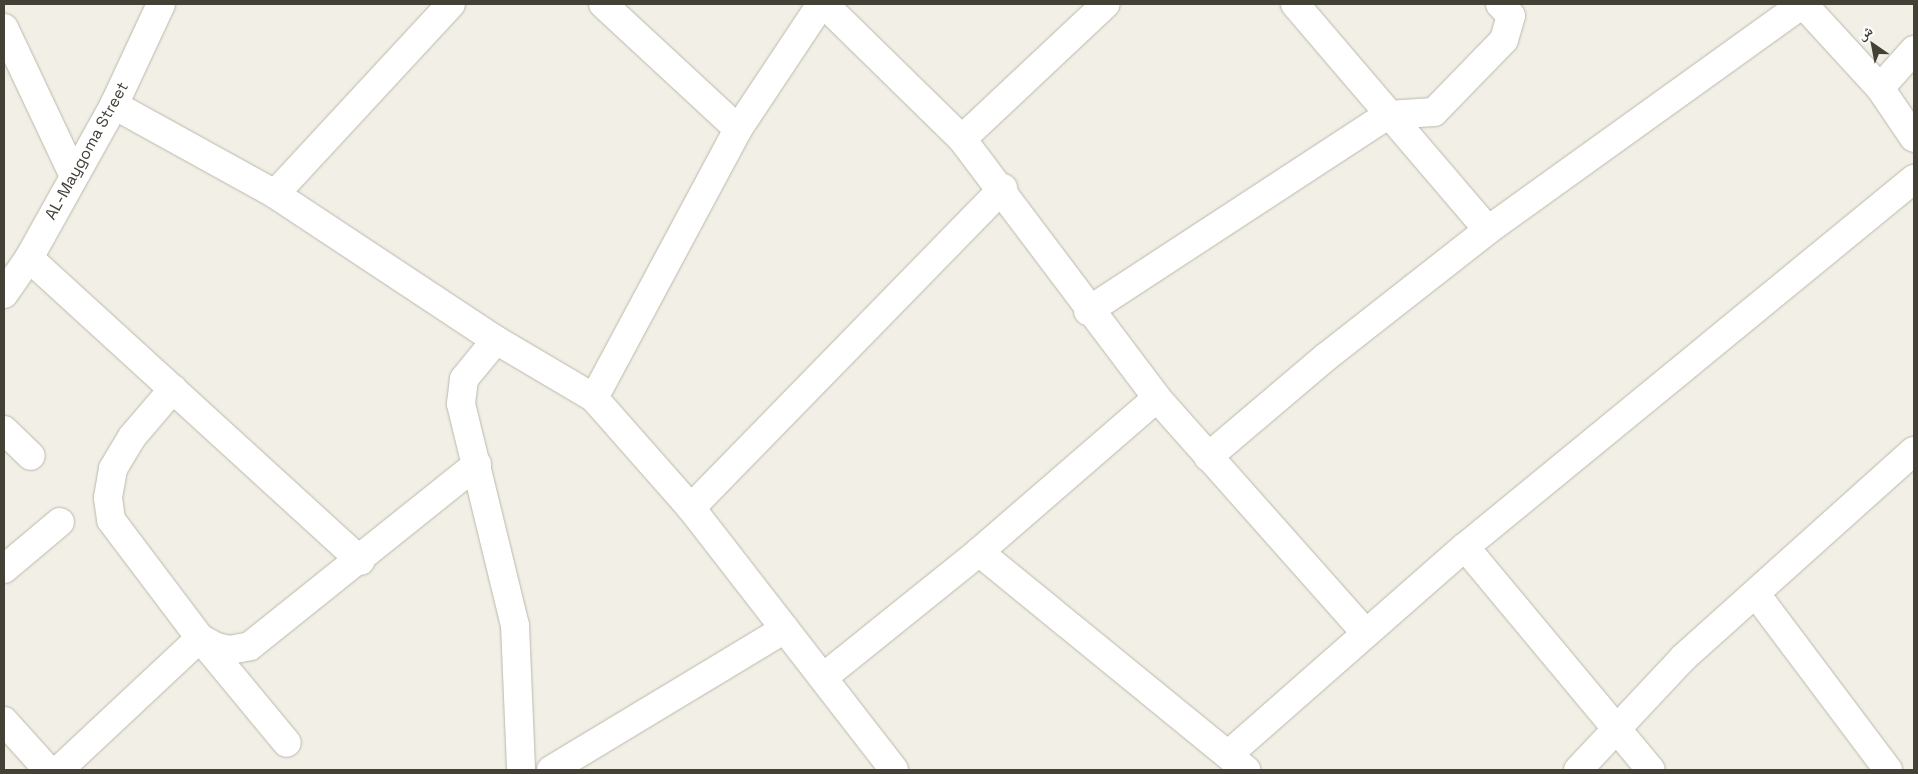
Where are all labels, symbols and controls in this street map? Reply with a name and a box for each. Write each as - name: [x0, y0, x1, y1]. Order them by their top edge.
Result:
- north arrow: [1848, 20, 1898, 70]
- text: ش: [1854, 21, 1876, 44]
- street label: AL-Maygoma Street: [41, 79, 133, 223]

